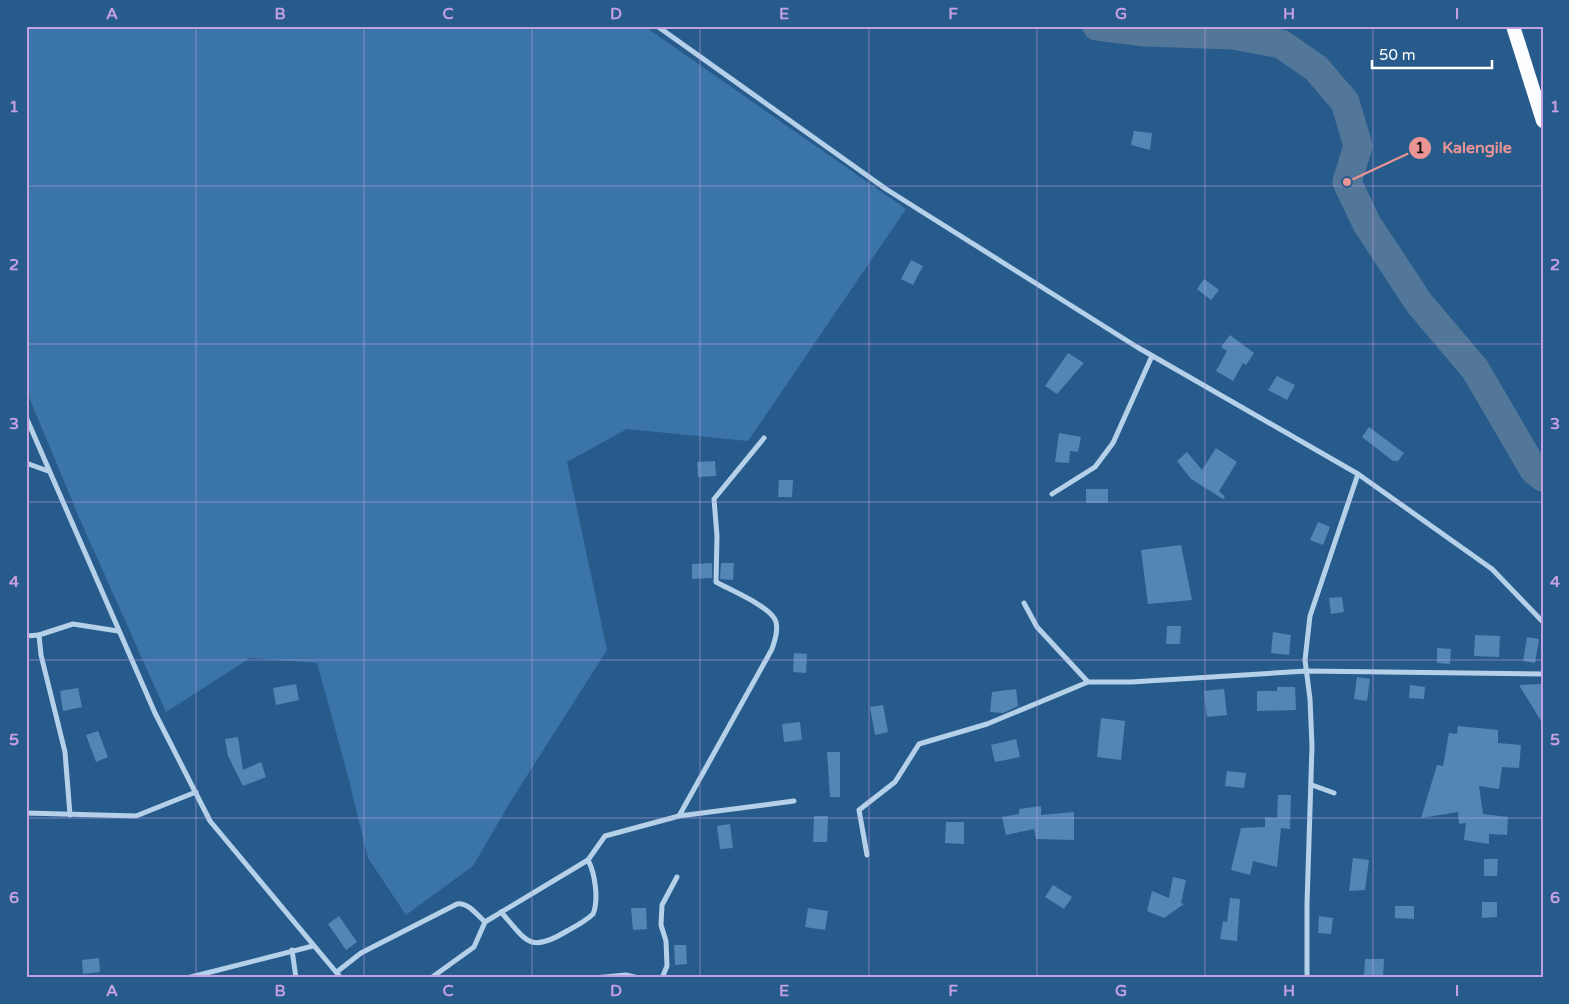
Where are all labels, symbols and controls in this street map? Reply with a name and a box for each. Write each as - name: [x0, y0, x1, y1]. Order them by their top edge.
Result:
- text: A: [106, 4, 118, 24]
- text: B: [274, 4, 286, 24]
- text: C: [442, 4, 454, 24]
- text: D: [610, 4, 622, 24]
- text: E: [779, 4, 789, 24]
- text: F: [948, 4, 958, 24]
- text: G: [1115, 4, 1127, 24]
- text: H: [1283, 4, 1295, 24]
- text: I: [1455, 4, 1459, 24]
- scale bar: [1372, 38, 1492, 70]
- text: 50 m: [1379, 46, 1416, 64]
- text: 1: [9, 97, 19, 117]
- text: 1: [1550, 97, 1560, 117]
- callout: Kalengile: [1407, 132, 1522, 163]
- text: Kalengile: [1442, 138, 1512, 158]
- text: 1: [1415, 139, 1425, 157]
- text: 2: [9, 255, 19, 275]
- text: 2: [1550, 255, 1560, 275]
- text: 3: [9, 414, 19, 434]
- text: 3: [1550, 414, 1560, 434]
- text: 4: [9, 572, 19, 592]
- text: 4: [1550, 572, 1560, 592]
- text: 5: [9, 730, 19, 750]
- text: 5: [1550, 730, 1560, 750]
- text: 6: [9, 888, 19, 908]
- text: 6: [1550, 888, 1560, 908]
- text: A: [106, 981, 118, 1001]
- text: B: [274, 981, 286, 1001]
- text: C: [442, 981, 454, 1001]
- text: D: [610, 981, 622, 1001]
- text: E: [779, 981, 789, 1001]
- text: F: [948, 981, 958, 1001]
- text: G: [1115, 981, 1127, 1001]
- text: H: [1283, 981, 1295, 1001]
- text: I: [1455, 981, 1459, 1001]

